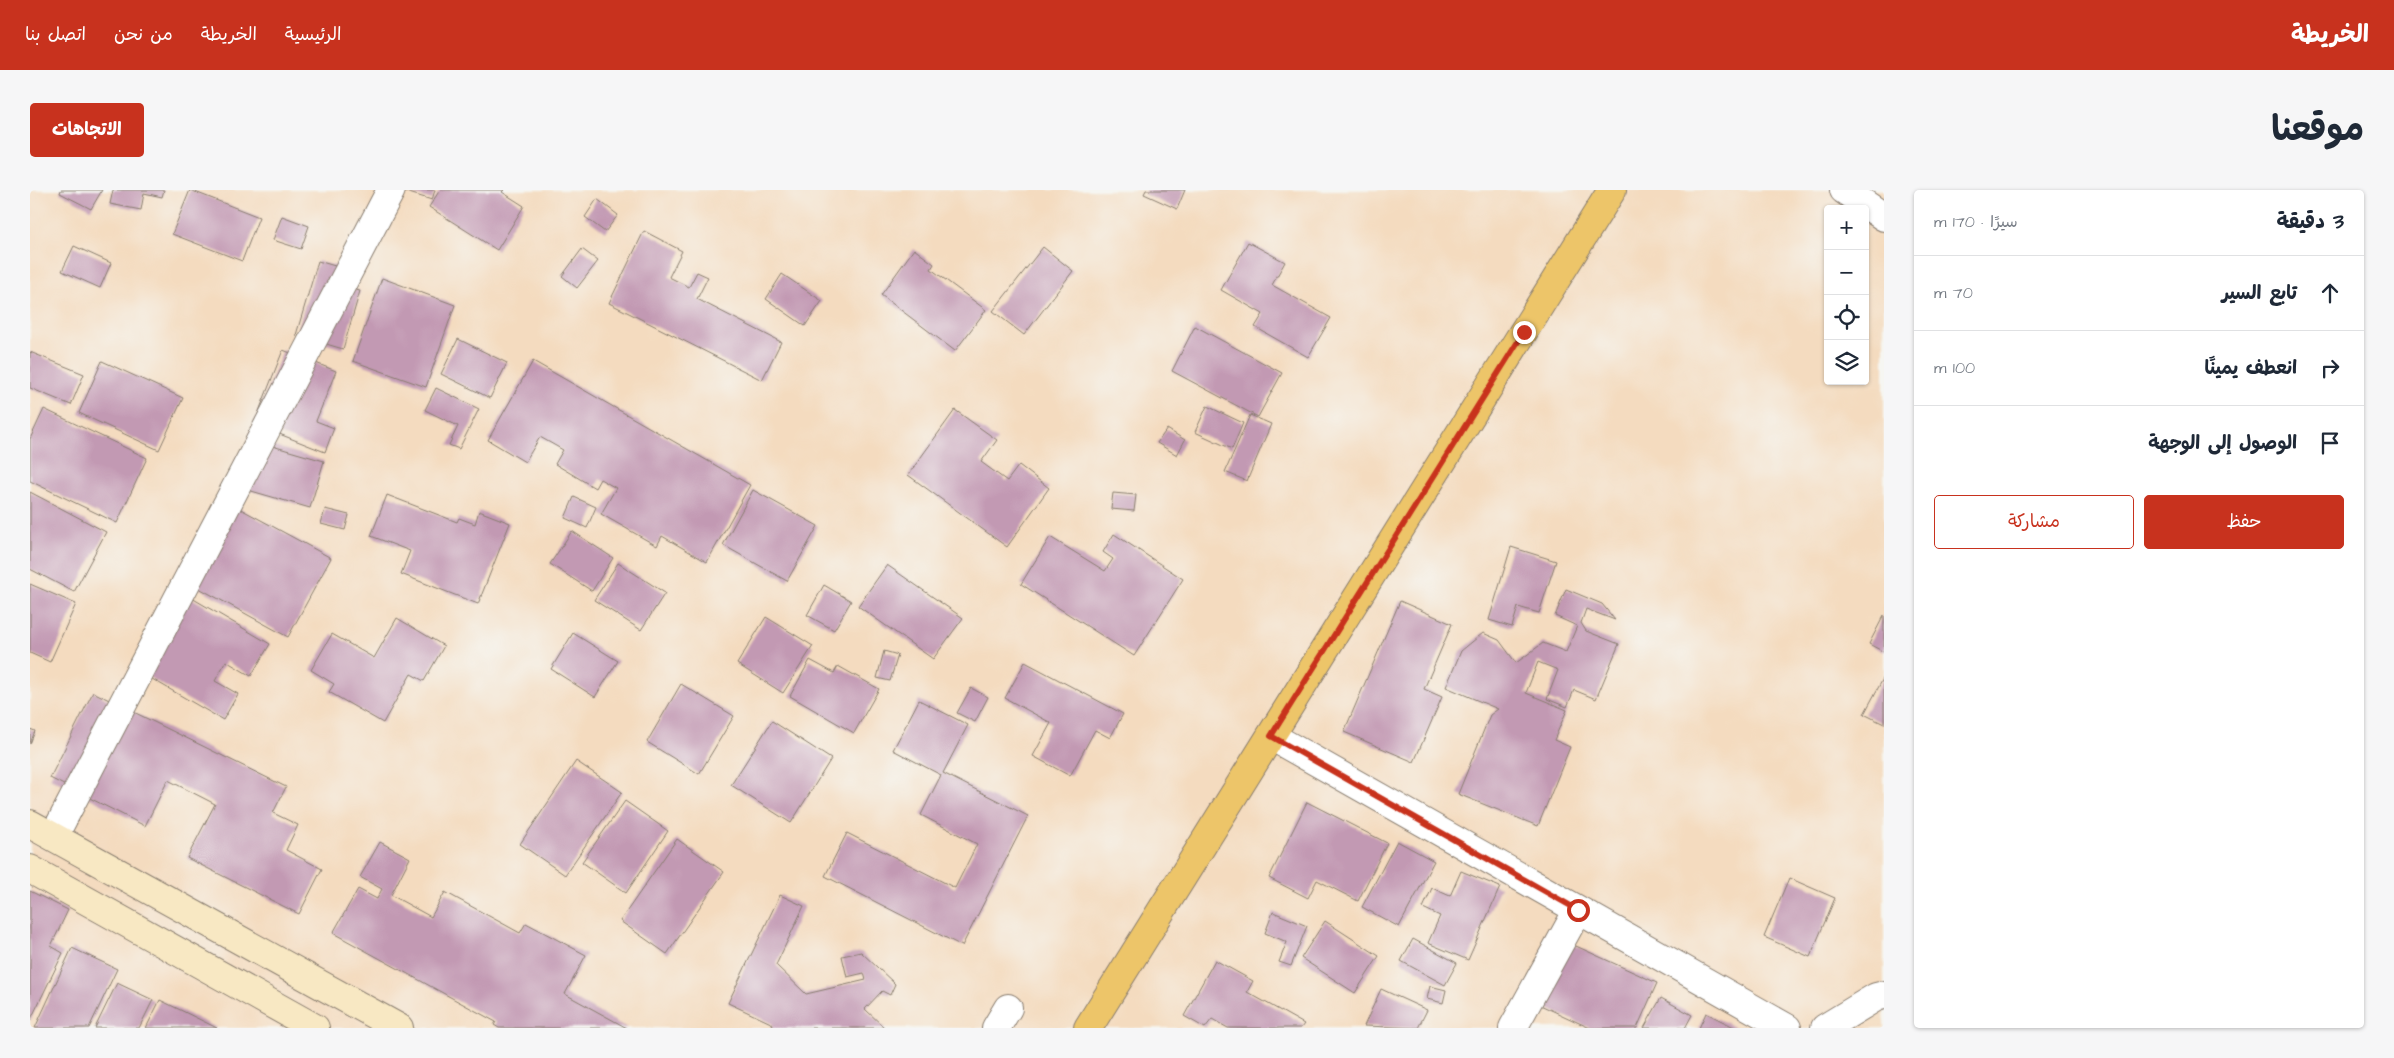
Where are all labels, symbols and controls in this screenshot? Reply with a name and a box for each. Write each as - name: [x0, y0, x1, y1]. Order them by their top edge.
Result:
- text: الخريطة: [2291, 18, 2369, 52]
- text: اتصل بنا: [25, 22, 86, 47]
- text: من نحن: [114, 22, 173, 47]
- text: الخريطة: [201, 22, 257, 47]
- text: الرئيسية: [285, 22, 341, 47]
- button: الاتجاهات: [30, 103, 144, 157]
- text: موقعنا: [2271, 105, 2364, 154]
- map controls: [1824, 205, 1869, 385]
- button: +: [1824, 205, 1869, 250]
- text: 3 دقيقة: [2276, 207, 2344, 236]
- text: سيرًا · 170 m: [1934, 211, 2018, 233]
- button: −: [1824, 250, 1869, 295]
- icon: ahead: [2316, 279, 2344, 307]
- text: تابع السير: [2222, 280, 2297, 307]
- text: 70 m: [1934, 282, 1973, 304]
- button: locate: [1824, 295, 1869, 340]
- route end: [1513, 321, 1536, 344]
- button: layers: [1824, 340, 1869, 385]
- icon: right: [2316, 354, 2344, 382]
- text: انعطف يمينًا: [2205, 355, 2297, 382]
- text: 100 m: [1934, 357, 1975, 379]
- icon: arrive: [2316, 429, 2344, 457]
- text: الوصول إلى الوجهة: [2148, 430, 2297, 457]
- button: مشاركة: [1934, 495, 2134, 549]
- button: حفظ: [2144, 495, 2344, 549]
- route start: [1567, 899, 1590, 922]

